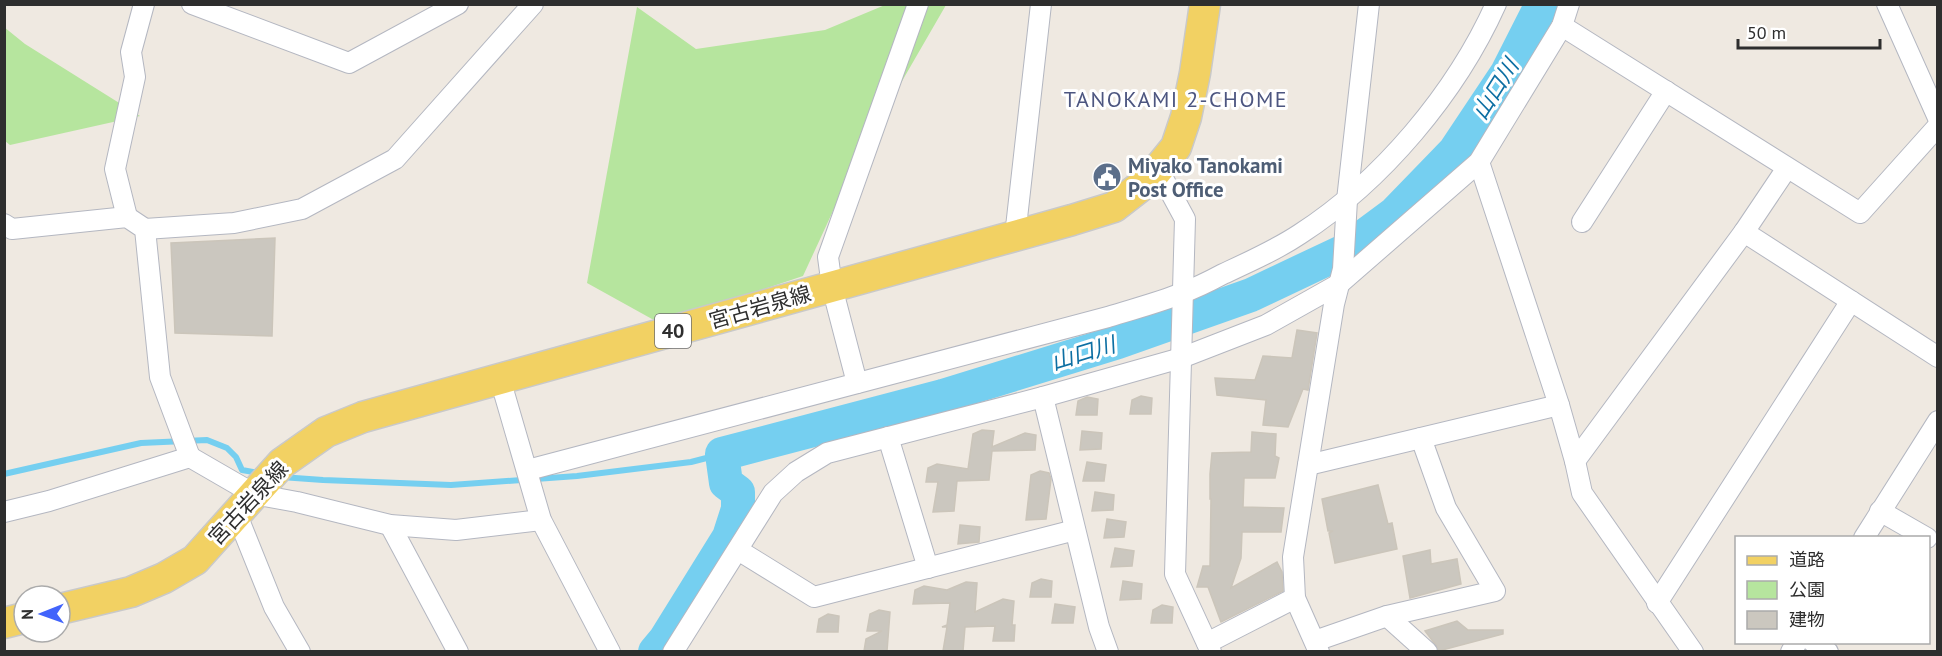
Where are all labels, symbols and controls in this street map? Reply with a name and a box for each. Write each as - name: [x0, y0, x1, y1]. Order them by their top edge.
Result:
- scale bar: [1738, 12, 1880, 50]
- text: 50 m: [1747, 21, 1786, 44]
- water label: 山口川: [1466, 52, 1525, 124]
- district label: TANOKAMI 2-CHOME: [1064, 85, 1288, 113]
- place label: Miyako Tanokami Post Office: [1128, 152, 1283, 203]
- public building icon: Miyako Tanokami Post Office: [1091, 161, 1123, 193]
- street label: 宮古岩泉線: [706, 280, 814, 334]
- road number: 40: [655, 314, 691, 348]
- water label: 山口川: [1047, 329, 1121, 376]
- street label: 宮古岩泉線: [202, 455, 294, 551]
- legend: [1735, 536, 1930, 644]
- text: 道路: [1789, 548, 1825, 571]
- text: 公園: [1789, 578, 1825, 601]
- north arrow: [12, 584, 72, 644]
- text: 建物: [1789, 608, 1825, 631]
- text: N: [17, 609, 37, 620]

